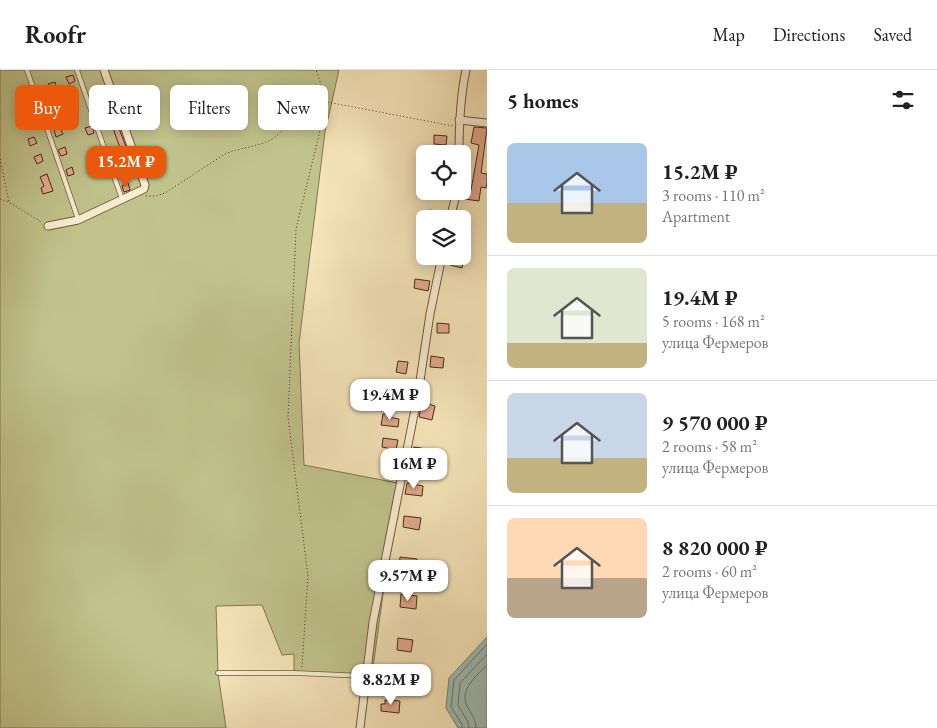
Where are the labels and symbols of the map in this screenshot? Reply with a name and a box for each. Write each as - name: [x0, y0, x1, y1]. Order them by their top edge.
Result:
- pin: 15.2M ₽: [80, 146, 172, 188]
- pin: 19.4M ₽: [344, 378, 436, 421]
- pin: 16M ₽: [379, 448, 449, 490]
- pin: 9.57M ₽: [362, 560, 454, 602]
- pin: 8.82M ₽: [345, 664, 437, 706]

